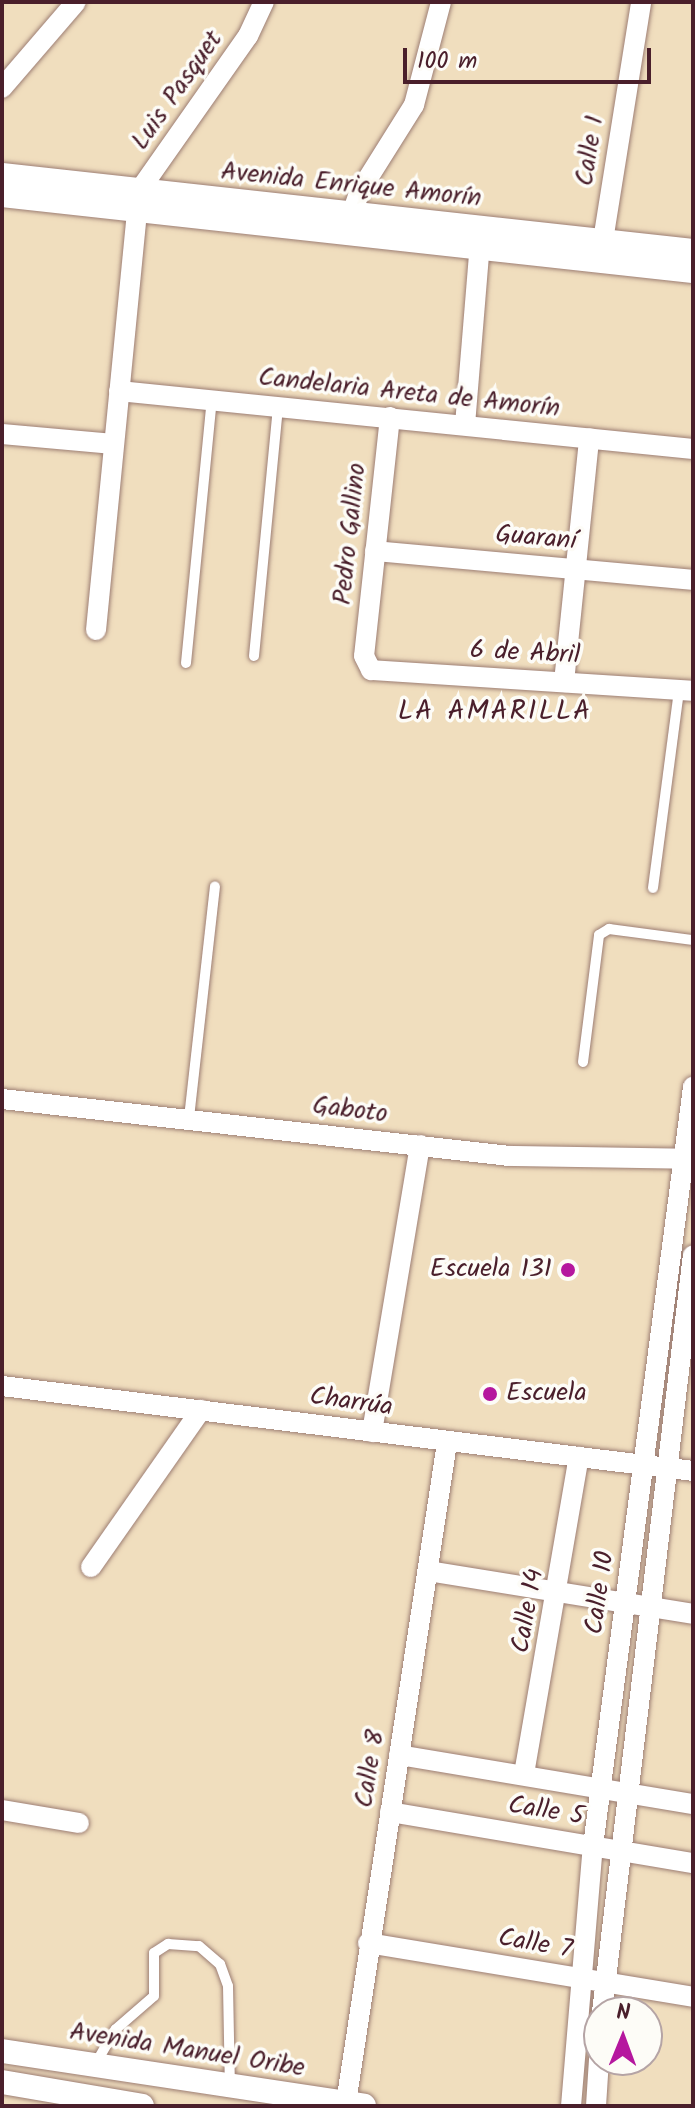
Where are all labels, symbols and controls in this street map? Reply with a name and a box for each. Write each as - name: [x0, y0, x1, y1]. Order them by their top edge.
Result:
- street label: Luis Pasquet: [126, 25, 230, 157]
- scale bar: [407, 32, 655, 82]
- text: 100 m: [417, 42, 477, 81]
- street label: Calle 1: [570, 114, 612, 188]
- street label: Avenida Enrique Amorín: [219, 157, 483, 215]
- street label: Candelaria Areta de Amorín: [257, 363, 561, 425]
- street label: Pedro Gallino: [328, 462, 374, 606]
- street label: Guaraní: [494, 520, 578, 558]
- street label: 6 de Abril: [469, 636, 581, 672]
- district label: LA AMARILLA: [398, 695, 592, 729]
- street label: Gaboto: [311, 1091, 389, 1131]
- place label: Escuela 131: [430, 1254, 552, 1286]
- marker: Escuela 131: [559, 1261, 577, 1279]
- place label: Escuela: [506, 1378, 587, 1410]
- street label: Charrúa: [307, 1382, 395, 1424]
- marker: Escuela: [481, 1385, 499, 1403]
- street label: Calle 10: [580, 1549, 622, 1637]
- street label: Calle 14: [506, 1566, 552, 1656]
- street label: Calle 8: [349, 1728, 393, 1810]
- street label: Calle 5: [506, 1791, 586, 1833]
- street label: Calle 7: [496, 1923, 574, 1967]
- north arrow: [583, 1996, 663, 2076]
- text: N: [616, 1996, 631, 2031]
- street label: Avenida Manuel Oribe: [67, 2017, 307, 2085]

